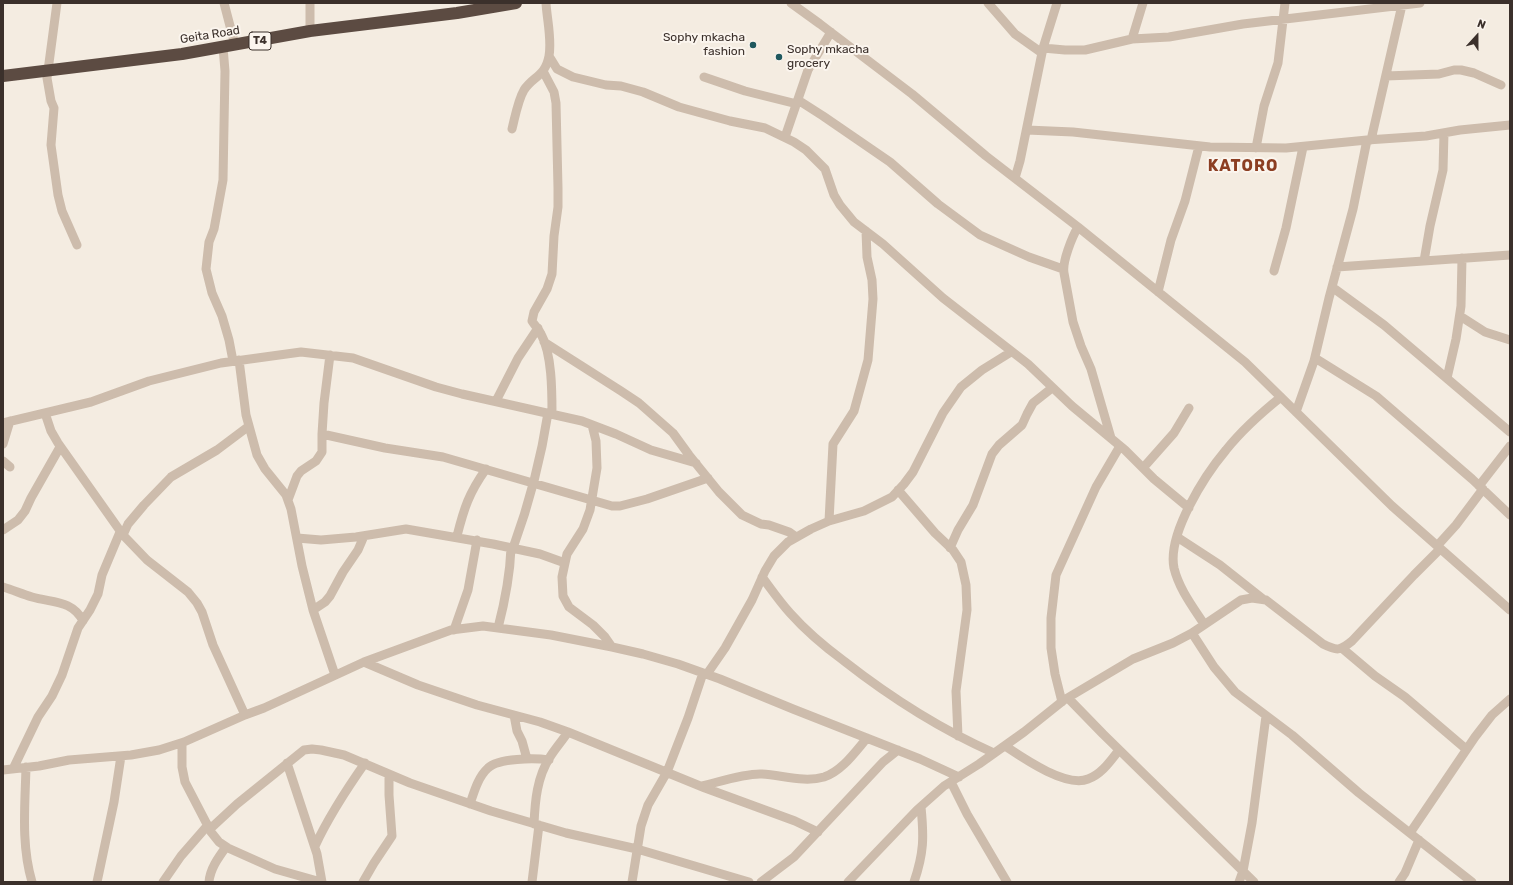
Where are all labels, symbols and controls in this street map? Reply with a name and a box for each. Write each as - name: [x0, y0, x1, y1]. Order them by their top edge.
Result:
- north arrow: [1457, 16, 1497, 56]
- text: N: [1475, 17, 1487, 32]
- street label: Geita Road: [179, 23, 241, 47]
- place label: Sophy mkacha fashion: [663, 31, 745, 59]
- road number: T4: [249, 32, 271, 50]
- marker: Sophy mkacha fashion: [748, 40, 758, 50]
- place label: Sophy mkacha grocery: [787, 43, 869, 71]
- marker: Sophy mkacha grocery: [774, 52, 784, 62]
- district label: KATORO: [1208, 156, 1278, 176]

